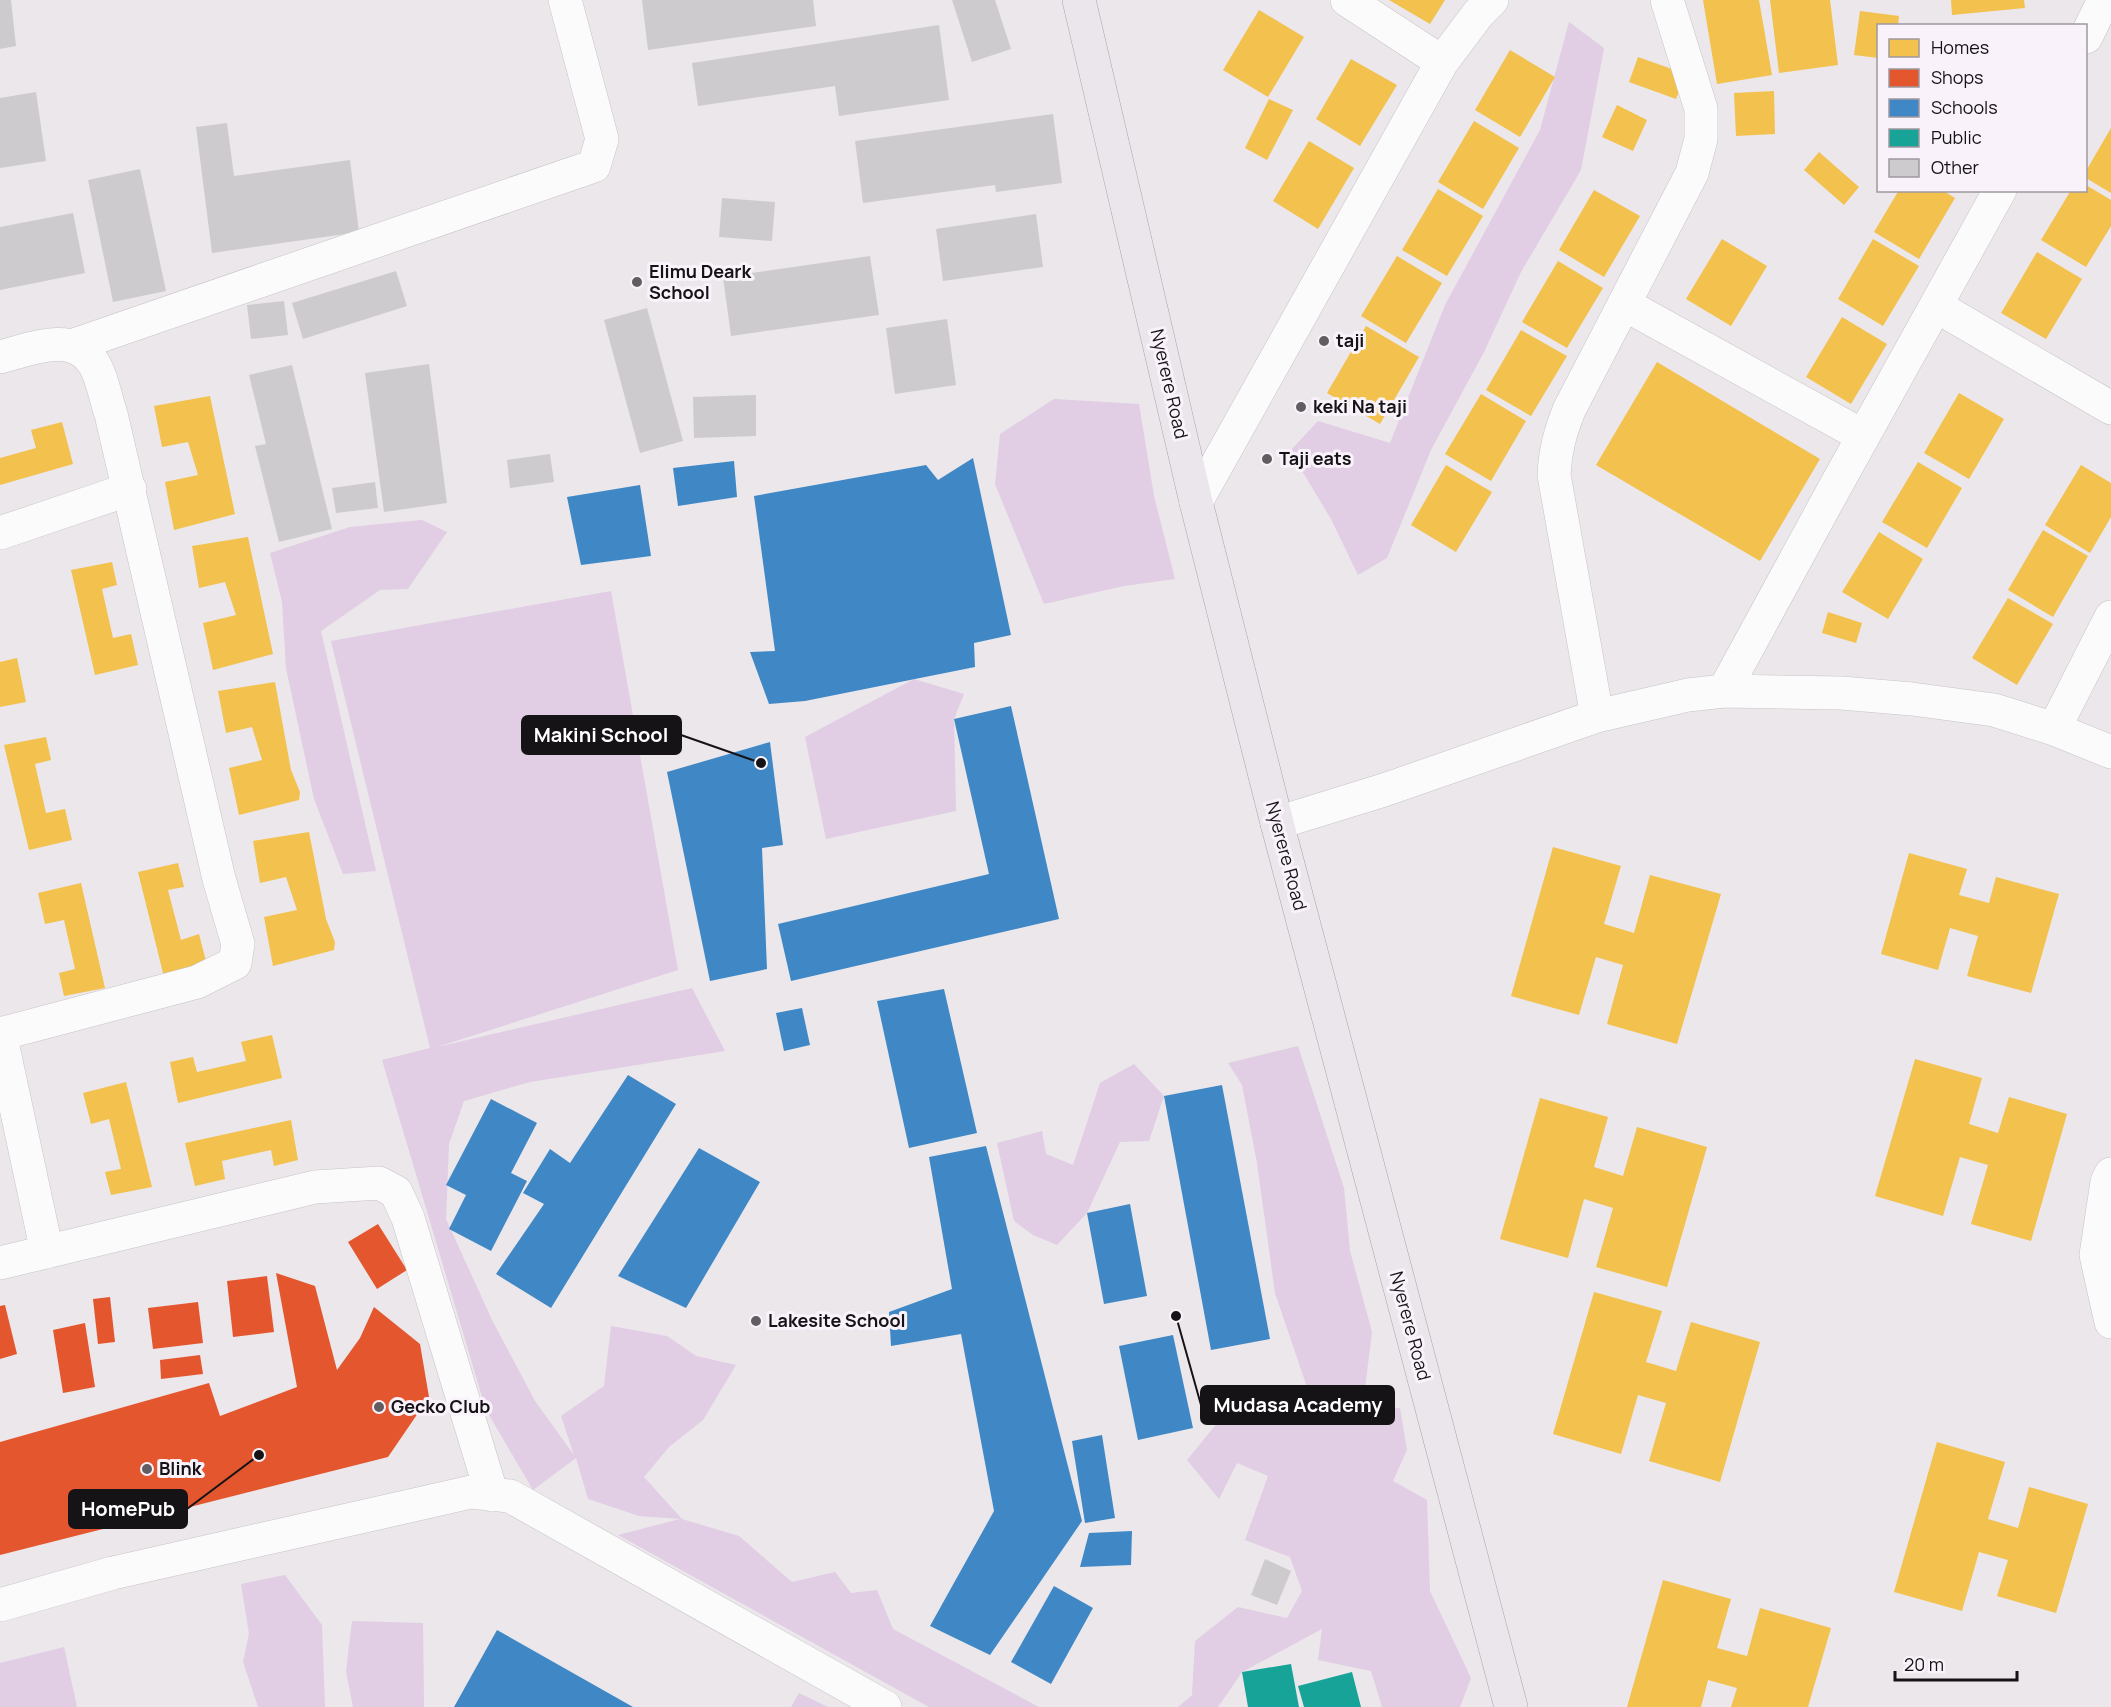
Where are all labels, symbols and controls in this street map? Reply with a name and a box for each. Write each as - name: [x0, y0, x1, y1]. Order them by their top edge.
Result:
- legend: [1877, 24, 2087, 192]
- text: Homes: [1931, 35, 1989, 59]
- text: Shops: [1931, 65, 1983, 89]
- text: Schools: [1931, 95, 1998, 119]
- text: Public: [1931, 125, 1982, 149]
- text: Other: [1931, 155, 1979, 179]
- place label: Elimu Deark School: [649, 259, 752, 304]
- marker: Elimu Deark School: [630, 275, 644, 289]
- street label: Nyerere Road: [1146, 327, 1194, 441]
- place label: taji: [1336, 328, 1364, 352]
- marker: taji: [1317, 334, 1331, 348]
- place label: keki Na taji: [1313, 394, 1407, 418]
- marker: keki Na taji: [1294, 400, 1308, 414]
- place label: Taji eats: [1279, 446, 1352, 470]
- marker: Taji eats: [1260, 452, 1274, 466]
- callout: Makini School: [522, 716, 681, 754]
- text: Makini School: [534, 721, 668, 748]
- street label: Nyerere Road: [1261, 799, 1313, 913]
- street label: Nyerere Road: [1385, 1269, 1437, 1383]
- place label: Lakesite School: [768, 1308, 906, 1332]
- marker: Lakesite School: [749, 1314, 763, 1328]
- callout: Mudasa Academy: [1201, 1386, 1394, 1424]
- text: Mudasa Academy: [1214, 1391, 1383, 1418]
- place label: Gecko Club: [391, 1394, 490, 1418]
- marker: Gecko Club: [372, 1400, 386, 1414]
- place label: Blink: [159, 1456, 203, 1480]
- marker: Blink: [140, 1462, 154, 1476]
- callout: HomePub: [69, 1490, 187, 1528]
- text: HomePub: [81, 1495, 175, 1522]
- scale bar: [1895, 1644, 2016, 1682]
- text: 20 m: [1904, 1652, 1944, 1676]

